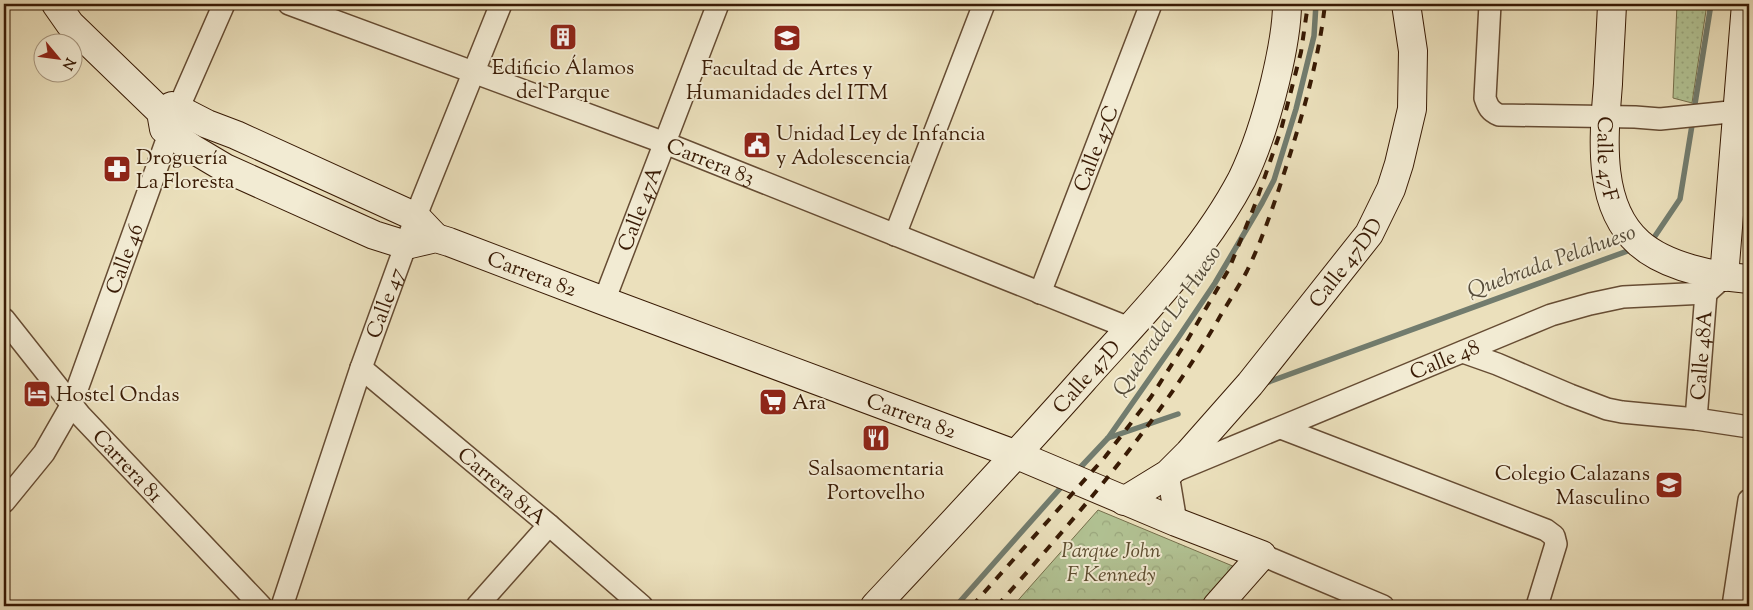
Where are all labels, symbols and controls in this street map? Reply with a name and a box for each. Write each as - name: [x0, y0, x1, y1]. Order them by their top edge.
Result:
- building icon: Edificio Álamos del Parque: [548, 22, 578, 52]
- school or university icon: Facultad de Artes y Humanidades del ITM: [772, 23, 802, 53]
- north arrow: [32, 32, 82, 82]
- text: N: [56, 54, 79, 73]
- place label: Edificio Álamos del Parque: [492, 54, 634, 108]
- place label: Facultad de Artes y Humanidades del ITM: [686, 55, 888, 109]
- street label: Calle 47C: [1067, 102, 1128, 197]
- street label: Calle 47F: [1588, 116, 1625, 205]
- place label: Unidad Ley de Infancia y Adolescencia: [776, 120, 986, 174]
- public building icon: Unidad Ley de Infancia y Adolescencia: [742, 130, 772, 160]
- street label: Carrera 83: [661, 132, 758, 194]
- place label: Droguería La Floresta: [136, 144, 235, 198]
- pharmacy icon: Droguería La Floresta: [102, 154, 132, 184]
- street label: Calle 47A: [611, 162, 671, 256]
- street label: Calle 47DD: [1303, 214, 1391, 315]
- water label: Quebrada Pelahueso: [1463, 217, 1641, 308]
- street label: Calle 46: [99, 220, 152, 299]
- water label: Quebrada La Hueso: [1106, 240, 1231, 404]
- street label: Carrera 82: [482, 245, 581, 306]
- street label: Calle 47: [360, 264, 413, 343]
- street label: Calle 48A: [1685, 309, 1722, 401]
- street label: Calle 48: [1406, 333, 1485, 389]
- street label: Calle 47D: [1047, 334, 1129, 421]
- hotel icon: Hostel Ondas: [22, 379, 52, 409]
- place label: Hostel Ondas: [56, 381, 179, 411]
- supermarket icon: Ara: [758, 387, 788, 417]
- street label: Carrera 82: [862, 387, 960, 448]
- place label: Ara: [792, 389, 827, 419]
- street label: Carrera 81: [84, 423, 169, 510]
- restaurant icon: Salsaomentaria Portovelho: [861, 423, 891, 453]
- street label: Carrera 81A: [450, 441, 552, 534]
- place label: Salsaomentaria Portovelho: [808, 455, 945, 509]
- place label: Colegio Calazans Masculino: [1495, 460, 1650, 514]
- school or university icon: Colegio Calazans Masculino: [1654, 470, 1684, 500]
- park label: Parque John F Kennedy: [1061, 537, 1161, 591]

